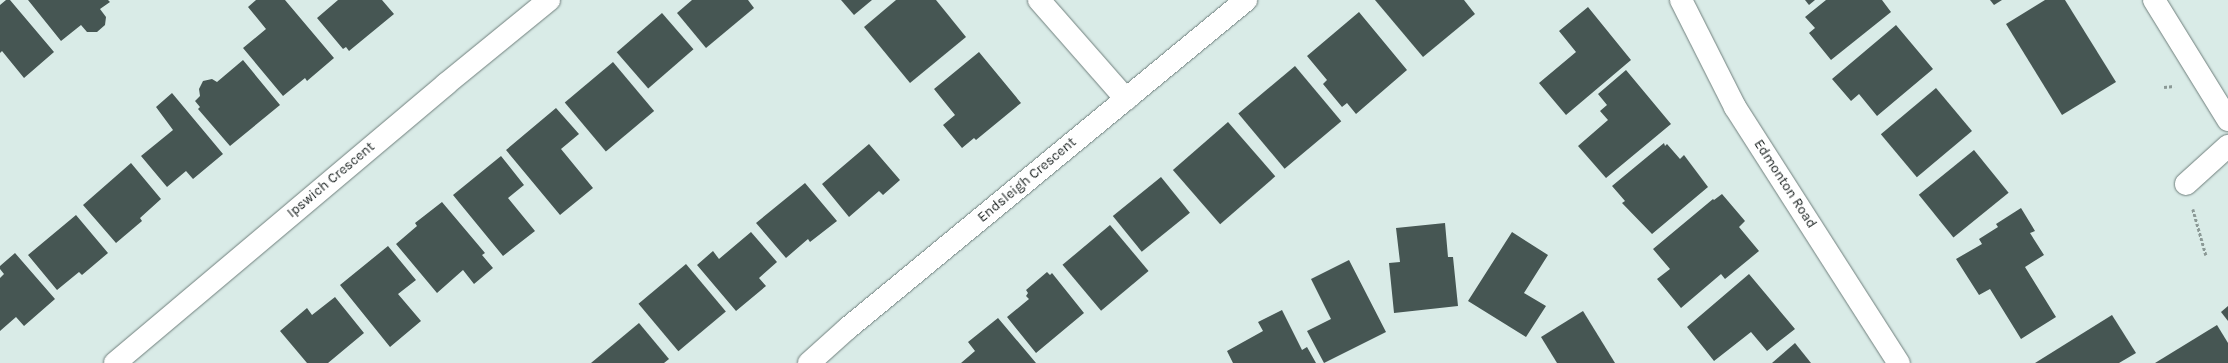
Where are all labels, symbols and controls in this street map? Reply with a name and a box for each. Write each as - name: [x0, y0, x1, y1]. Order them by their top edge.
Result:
- street label: Endsleigh Crescent: [974, 134, 1080, 226]
- street label: Edmonton Road: [1750, 137, 1820, 231]
- street label: Ipswich Crescent: [284, 139, 378, 221]

